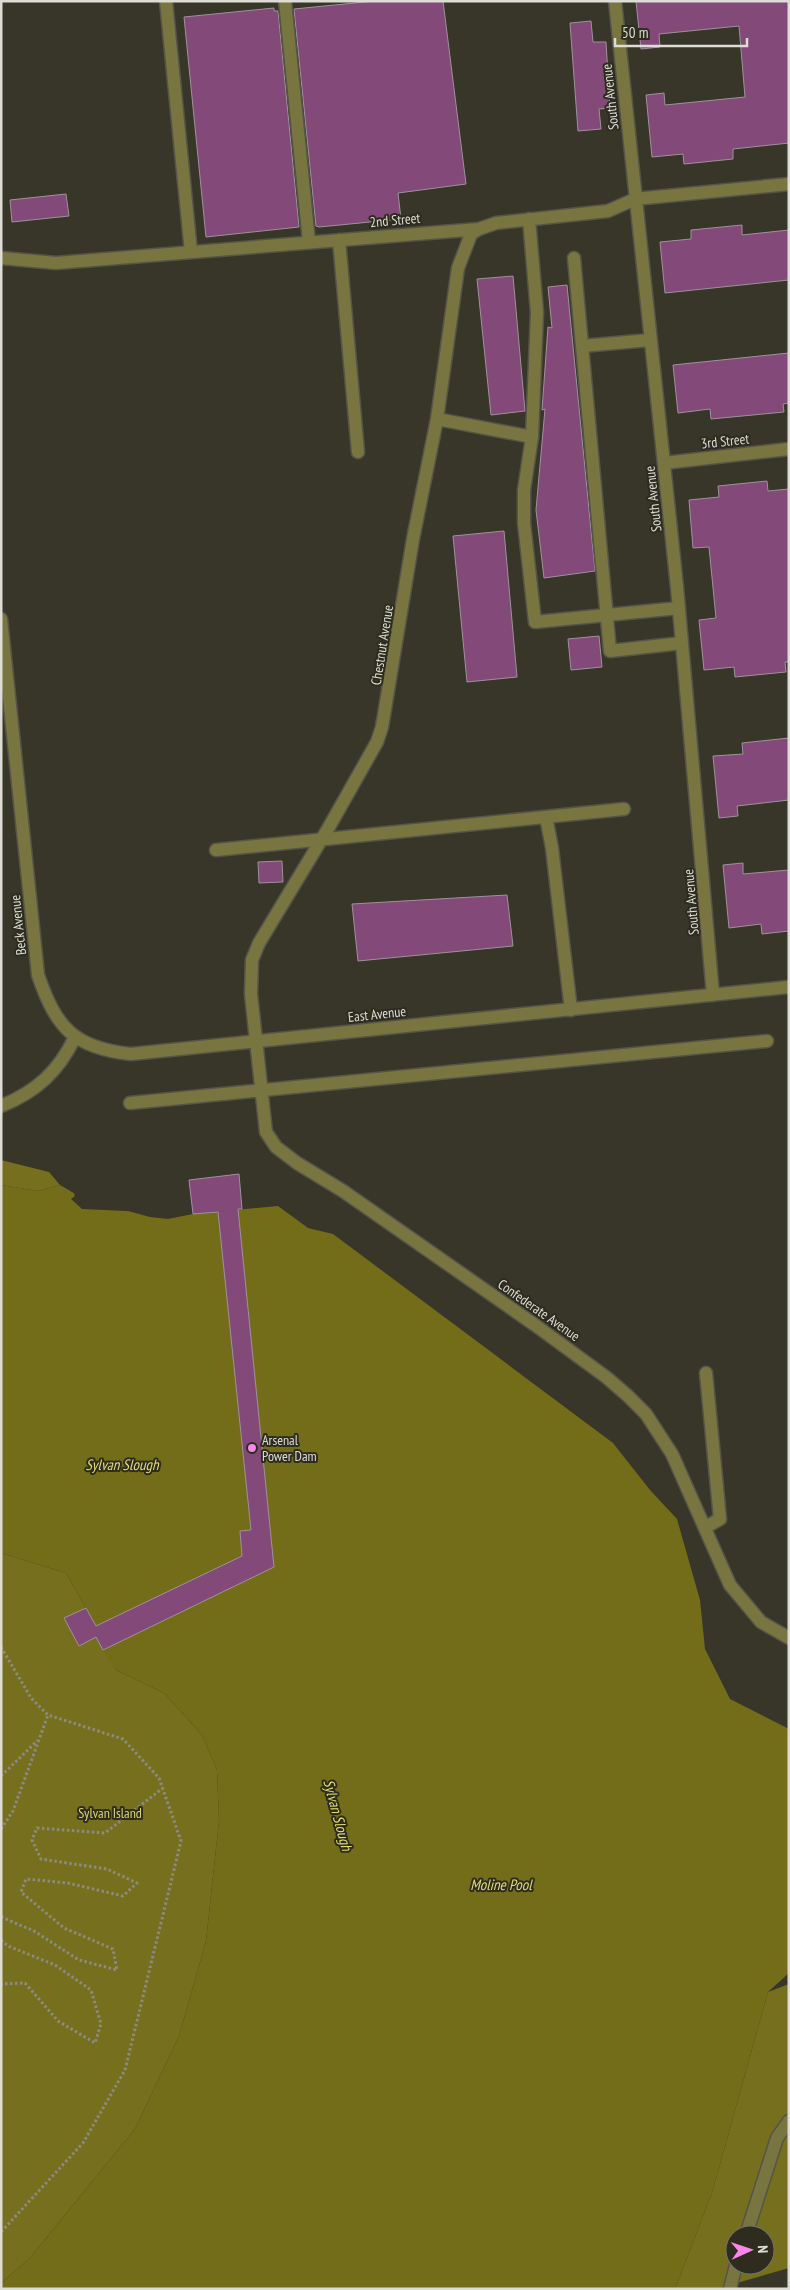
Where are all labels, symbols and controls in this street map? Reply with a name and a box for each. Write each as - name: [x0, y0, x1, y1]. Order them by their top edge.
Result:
- scale bar: [615, 15, 748, 47]
- text: 50 m: [622, 23, 648, 42]
- street label: South Avenue: [598, 63, 622, 131]
- street label: 2nd Street: [369, 209, 421, 231]
- street label: 3rd Street: [700, 430, 750, 452]
- street label: South Avenue: [641, 465, 665, 533]
- street label: Chestnut Avenue: [367, 603, 397, 686]
- street label: South Avenue: [679, 868, 703, 936]
- street label: Beck Avenue: [6, 894, 30, 956]
- street label: East Avenue: [347, 1002, 407, 1026]
- street label: Confederate Avenue: [494, 1275, 584, 1345]
- place label: Arsenal Power Dam: [262, 1431, 317, 1465]
- marker: Arsenal Power Dam: [246, 1442, 258, 1454]
- water label: Sylvan Slough: [85, 1455, 160, 1474]
- water label: Sylvan Slough: [319, 1777, 357, 1854]
- park label: Sylvan Island: [78, 1804, 142, 1822]
- water label: Moline Pool: [470, 1875, 533, 1894]
- north arrow: [725, 2225, 775, 2275]
- text: N: [754, 2245, 772, 2254]

